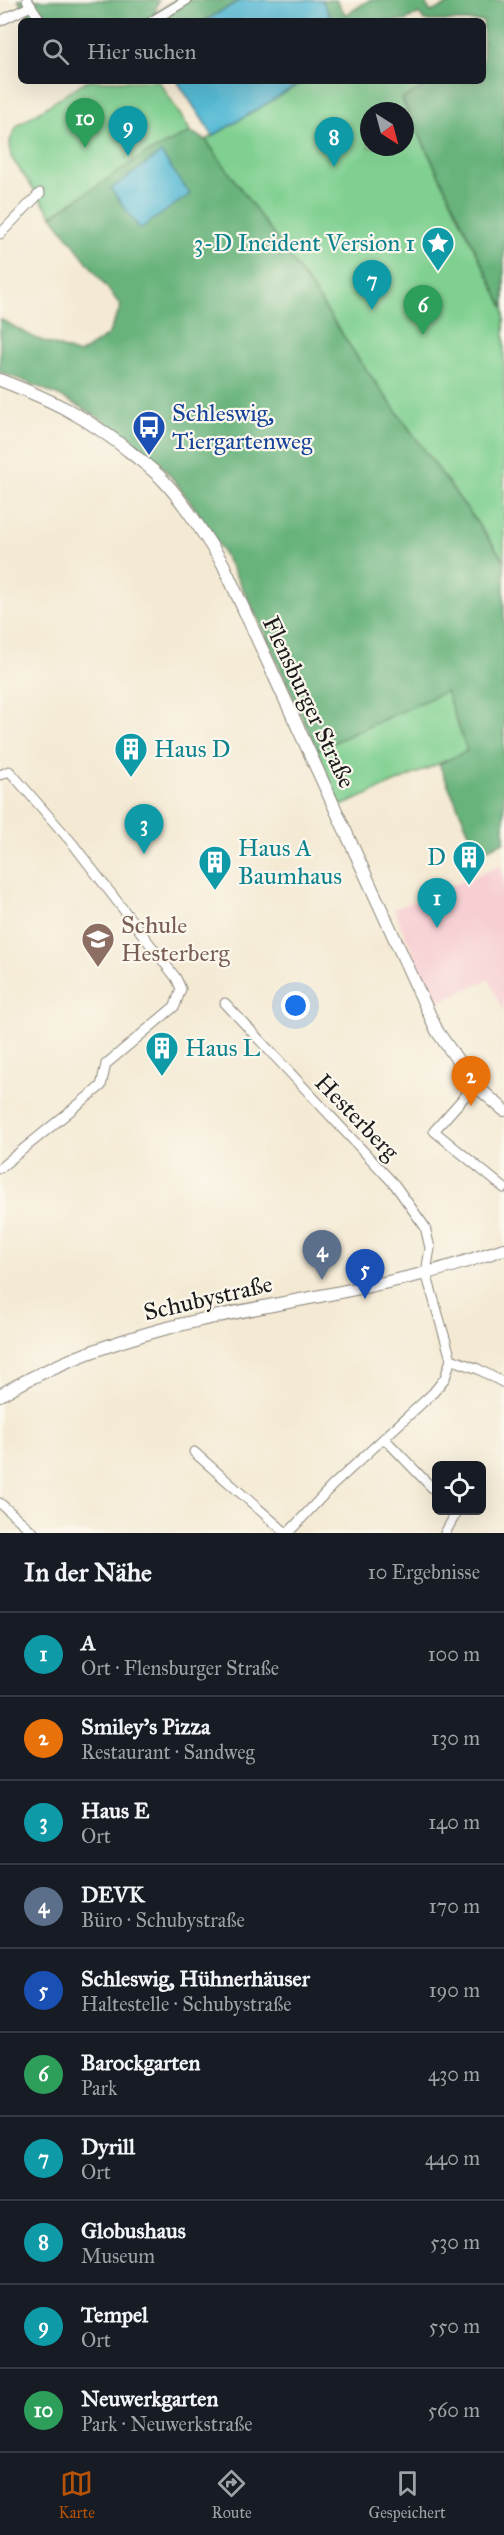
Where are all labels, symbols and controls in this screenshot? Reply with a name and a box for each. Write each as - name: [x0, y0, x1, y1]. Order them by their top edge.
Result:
- search box: [18, 18, 486, 84]
- icon: search: [39, 35, 72, 68]
- text: Hier suchen: [87, 38, 196, 65]
- pin: 10: [66, 98, 104, 148]
- north arrow: [360, 102, 414, 156]
- pin: 9: [108, 106, 148, 156]
- pin: 8: [314, 118, 354, 167]
- place icon: 3-D Incident Version 1: [420, 225, 456, 272]
- place label: 3-D Incident Version 1: [194, 228, 415, 258]
- pin: 7: [352, 260, 392, 310]
- pin: 6: [404, 286, 442, 335]
- place label: Schleswig, Tiergartenweg: [172, 398, 313, 456]
- bus stop icon: Schleswig, Tiergartenweg: [131, 409, 167, 456]
- street label: Flensburger Straße: [256, 611, 362, 793]
- building icon: Haus D: [113, 731, 149, 778]
- place label: Haus D: [154, 734, 231, 764]
- pin: 3: [124, 804, 164, 854]
- place label: Haus A Baumhaus: [238, 833, 342, 891]
- building icon: D: [451, 839, 487, 886]
- place label: D: [427, 842, 446, 872]
- building icon: Haus A Baumhaus: [197, 844, 233, 891]
- pin: 1: [418, 878, 456, 928]
- place label: Schule Hesterberg: [121, 910, 230, 968]
- school or university icon: Schule Hesterberg: [80, 921, 116, 968]
- your location: [281, 991, 310, 1020]
- building icon: Haus L: [144, 1030, 180, 1077]
- place label: Haus L: [185, 1033, 261, 1063]
- pin: 2: [452, 1056, 490, 1106]
- street label: Hesterberg: [308, 1068, 406, 1167]
- pin: 4: [302, 1230, 342, 1280]
- pin: 5: [346, 1250, 385, 1299]
- street label: Schubystraße: [141, 1269, 275, 1327]
- map controls: [432, 1461, 486, 1515]
- button: locate: [432, 1461, 486, 1515]
- text: In der Nähe: [24, 1556, 152, 1588]
- text: 10 Ergebnisse: [368, 1560, 480, 1584]
- text: A: [81, 1629, 96, 1656]
- text: 1: [40, 1642, 47, 1666]
- text: 100 m: [428, 1642, 480, 1666]
- text: Ort · Flensburger Straße: [81, 1656, 279, 1680]
- text: Smiley's Pizza: [81, 1713, 210, 1740]
- text: 2: [39, 1726, 48, 1750]
- text: 130 m: [431, 1726, 480, 1750]
- text: Restaurant · Sandweg: [81, 1740, 255, 1764]
- text: Haus E: [81, 1797, 150, 1824]
- text: 3: [40, 1810, 48, 1834]
- text: 140 m: [428, 1810, 480, 1834]
- text: Ort: [81, 1824, 111, 1848]
- text: DEVK: [81, 1881, 145, 1908]
- text: 4: [38, 1894, 49, 1918]
- text: 170 m: [429, 1894, 480, 1918]
- text: Büro · Schubystraße: [81, 1908, 245, 1932]
- text: Schleswig, Hühnerhäuser: [81, 1965, 310, 1992]
- text: 5: [39, 1978, 48, 2002]
- text: 190 m: [429, 1978, 480, 2002]
- text: Haltestelle · Schubystraße: [81, 1992, 292, 2016]
- text: Barockgarten: [81, 2049, 200, 2076]
- text: 6: [38, 2062, 49, 2086]
- text: 430 m: [428, 2062, 480, 2086]
- text: Park: [81, 2076, 117, 2100]
- text: Dyrill: [81, 2133, 135, 2160]
- text: 7: [38, 2146, 49, 2170]
- text: 440 m: [425, 2146, 480, 2170]
- text: Ort: [81, 2160, 111, 2184]
- text: Globushaus: [81, 2217, 186, 2244]
- text: 8: [38, 2230, 49, 2254]
- text: 530 m: [430, 2230, 480, 2254]
- text: Museum: [81, 2244, 155, 2268]
- text: Tempel: [81, 2301, 148, 2328]
- text: 9: [38, 2314, 49, 2338]
- text: 550 m: [429, 2314, 480, 2338]
- text: Ort: [81, 2328, 111, 2352]
- text: Neuwerkgarten: [81, 2385, 218, 2412]
- text: 10: [34, 2398, 53, 2422]
- text: 560 m: [428, 2398, 480, 2422]
- text: Park · Neuwerkstraße: [81, 2412, 253, 2436]
- tab: Karte: [58, 2467, 95, 2522]
- tab: Route: [212, 2467, 252, 2522]
- tab: Gespeichert: [368, 2467, 446, 2522]

